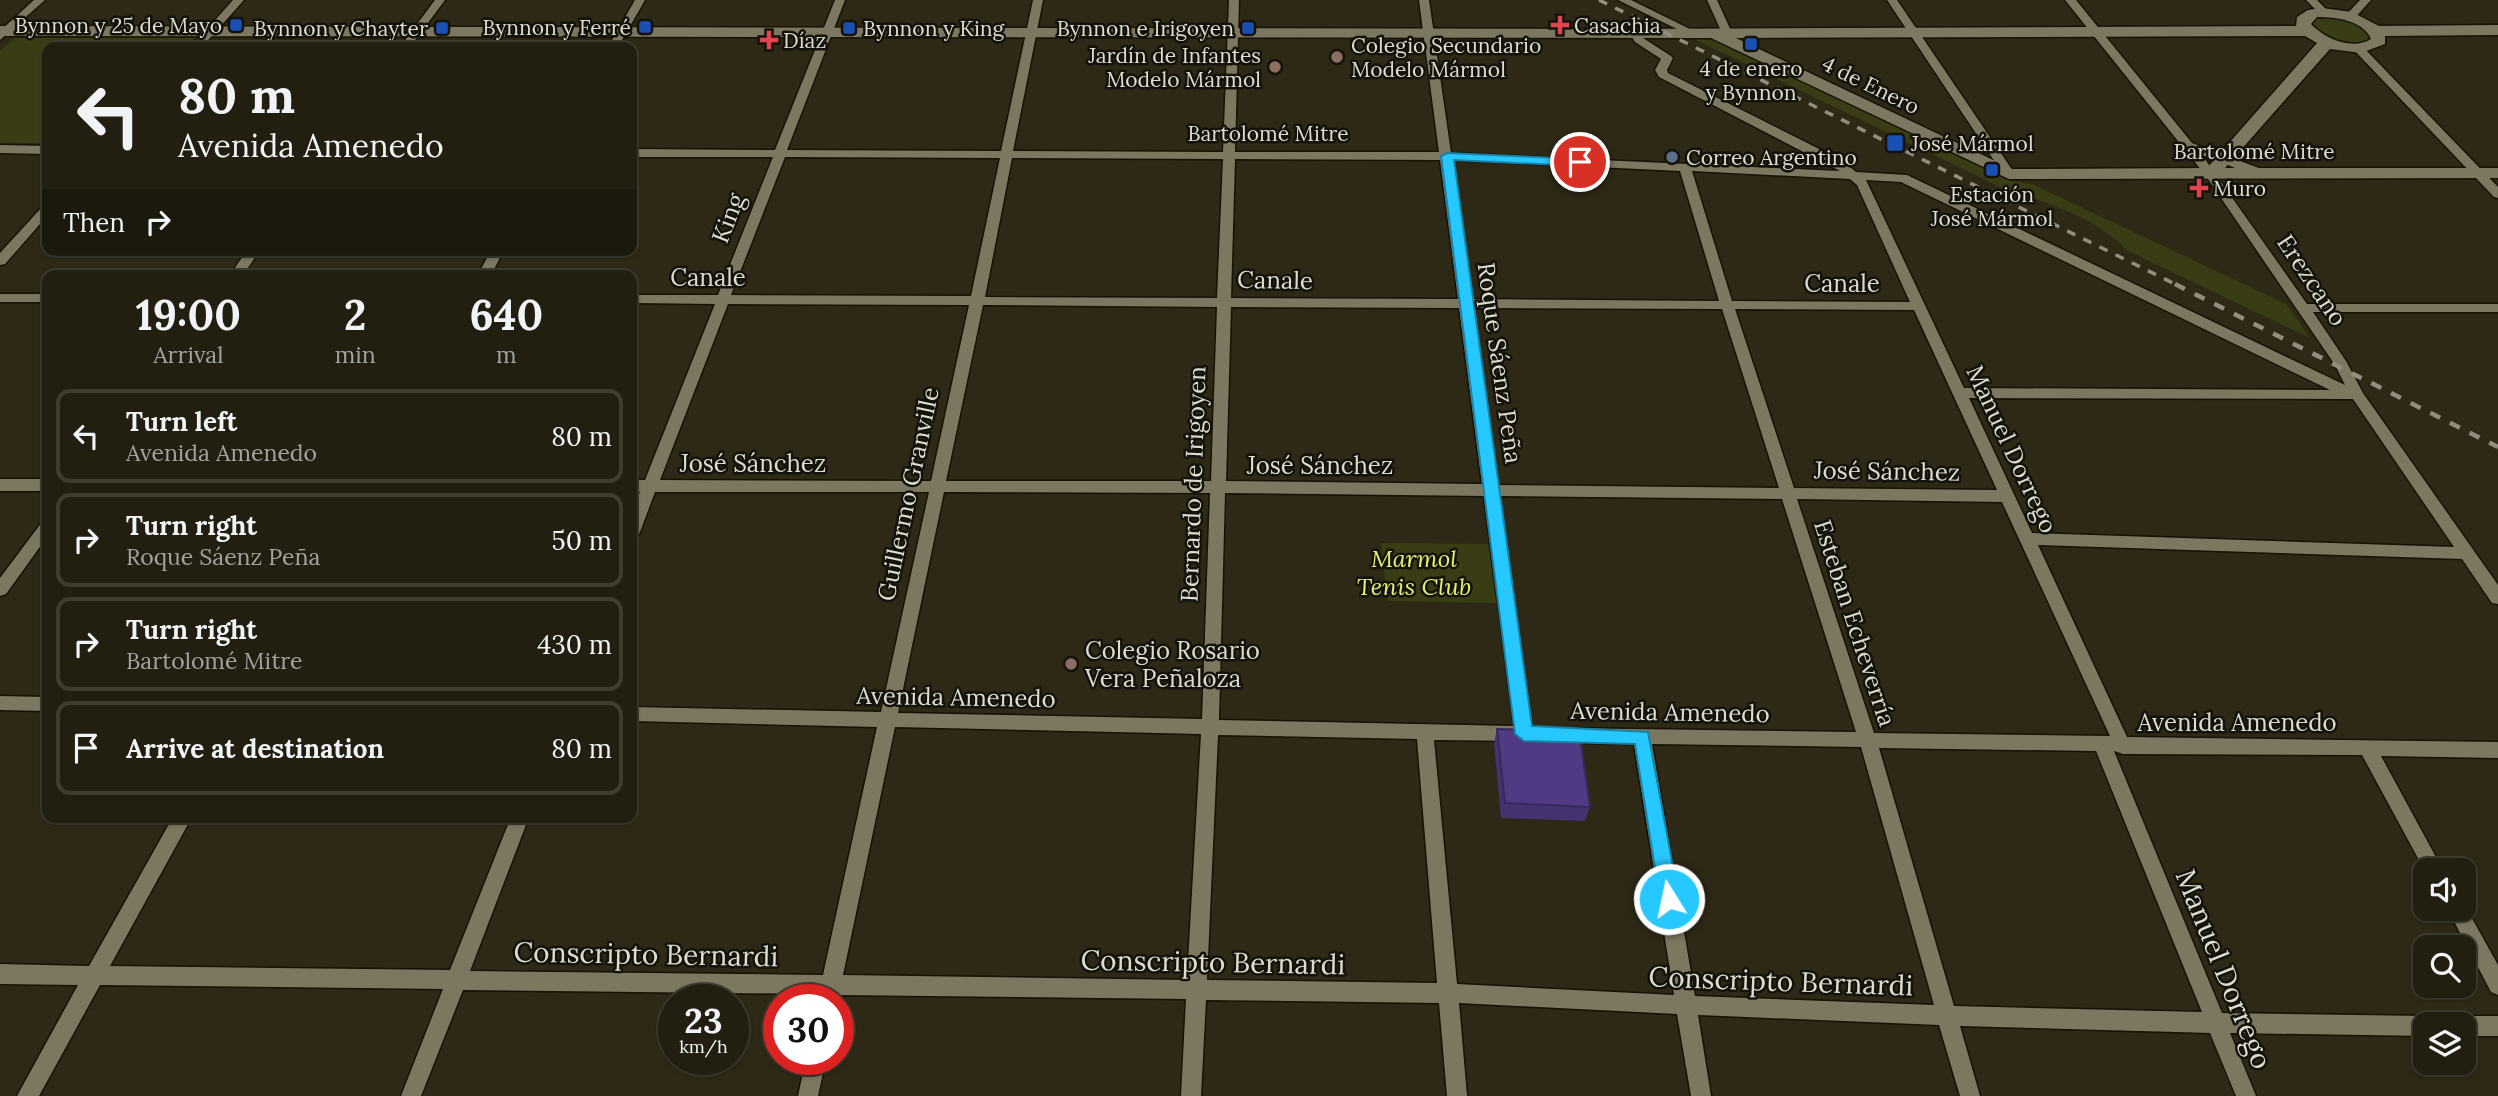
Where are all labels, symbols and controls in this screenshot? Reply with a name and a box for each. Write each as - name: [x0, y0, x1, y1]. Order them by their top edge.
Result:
- place label: Bynnon y 25 de Mayo: [15, 12, 222, 39]
- place label: Casachia: [1574, 12, 1661, 39]
- place label: Bynnon y Ferré: [482, 14, 631, 41]
- place label: Bynnon y Chayter: [254, 15, 428, 42]
- place label: Bynnon y King: [863, 15, 1005, 42]
- place label: Bynnon e Irigoyen: [1057, 15, 1234, 42]
- marker: Bynnon y 25 de Mayo: [228, 17, 244, 33]
- marker: Casachia: [1552, 17, 1568, 33]
- marker: Bynnon y Ferré: [637, 19, 653, 35]
- marker: Bynnon y Chayter: [434, 20, 450, 36]
- marker: Bynnon y King: [841, 20, 857, 36]
- marker: Bynnon e Irigoyen: [1240, 20, 1256, 36]
- place label: Díaz: [783, 27, 826, 54]
- marker: Díaz: [761, 32, 777, 48]
- place label: Colegio Secundario Modelo Mármol: [1351, 32, 1541, 83]
- marker: 4 de enero y Bynnon: [1743, 36, 1759, 52]
- place label: Jardín de Infantes Modelo Mármol: [1087, 42, 1261, 93]
- marker: Colegio Secundario Modelo Mármol: [1329, 49, 1345, 65]
- street label: 4 de Enero: [1818, 50, 1924, 120]
- place label: 4 de enero y Bynnon: [1699, 55, 1803, 106]
- marker: Jardín de Infantes Modelo Mármol: [1267, 59, 1283, 75]
- text: 80 m: [178, 64, 295, 126]
- icon: left: [63, 70, 154, 161]
- street label: Bartolomé Mitre: [1187, 120, 1349, 147]
- text: Avenida Amenedo: [178, 125, 444, 166]
- place label: José Mármol: [1910, 130, 2034, 157]
- pin: [1550, 132, 1610, 192]
- marker: José Mármol: [1885, 133, 1905, 153]
- street label: Bartolomé Mitre: [2173, 138, 2335, 165]
- icon: arrive: [1561, 143, 1599, 181]
- place label: Correo Argentino: [1686, 144, 1857, 171]
- marker: Correo Argentino: [1664, 149, 1680, 165]
- marker: Estación José Mármol: [1984, 162, 2000, 178]
- place label: Muro: [2213, 175, 2266, 202]
- marker: Muro: [2191, 180, 2207, 196]
- place label: Estación José Mármol: [1930, 181, 2053, 232]
- street label: King: [704, 188, 752, 247]
- icon: right: [139, 203, 177, 241]
- text: Then: [63, 206, 125, 239]
- street label: Erezcano: [2270, 228, 2354, 332]
- street label: Roque Sáenz Peña: [1471, 260, 1529, 466]
- street label: Canale: [670, 262, 746, 293]
- street label: Canale: [1237, 264, 1313, 296]
- street label: Canale: [1804, 268, 1880, 299]
- text: 19:00: [136, 288, 241, 342]
- text: 2: [344, 288, 366, 342]
- text: 640: [469, 288, 543, 342]
- text: Arrival: [153, 340, 223, 369]
- text: min: [335, 340, 376, 369]
- text: m: [496, 340, 517, 369]
- street label: Manuel Dorrego: [1960, 360, 2064, 538]
- street label: Bernardo de Irigoyen: [1173, 366, 1213, 602]
- street label: Guillermo Granville: [870, 384, 946, 604]
- text: Turn left: [126, 405, 237, 438]
- icon: left: [67, 417, 105, 455]
- text: 80 m: [551, 420, 612, 453]
- text: Avenida Amenedo: [126, 438, 317, 467]
- street label: José Sánchez: [679, 448, 826, 479]
- street label: José Sánchez: [1246, 450, 1393, 481]
- street label: José Sánchez: [1813, 454, 1960, 488]
- text: Turn right: [126, 509, 257, 542]
- street label: Esteban Echeverría: [1807, 516, 1903, 730]
- icon: right: [67, 521, 105, 559]
- text: 50 m: [552, 524, 612, 557]
- text: Roque Sáenz Peña: [126, 542, 320, 571]
- park label: Marmol Tenis Club: [1357, 543, 1471, 602]
- text: Turn right: [126, 613, 257, 646]
- icon: right: [67, 625, 105, 663]
- text: 430 m: [537, 628, 612, 661]
- place label: Colegio Rosario Vera Peñaloza: [1084, 635, 1260, 694]
- text: Bartolomé Mitre: [126, 646, 303, 675]
- marker: Colegio Rosario Vera Peñaloza: [1063, 656, 1079, 672]
- street label: Avenida Amenedo: [855, 680, 1056, 714]
- street label: Avenida Amenedo: [1569, 695, 1770, 729]
- street label: Avenida Amenedo: [2136, 707, 2337, 738]
- icon: arrive: [67, 729, 105, 767]
- text: Arrive at destination: [126, 732, 384, 765]
- text: 80 m: [551, 732, 612, 765]
- map controls: [2413, 858, 2476, 1075]
- button: sound: [2413, 858, 2476, 921]
- position arrow: [1632, 862, 1706, 936]
- street label: Manuel Dorrego: [2168, 864, 2280, 1074]
- street label: Conscripto Bernardi: [513, 934, 779, 974]
- button: search: [2413, 935, 2476, 998]
- street label: Conscripto Bernardi: [1080, 942, 1346, 982]
- street label: Conscripto Bernardi: [1648, 958, 1914, 1004]
- speed limit sign: 30: [763, 984, 854, 1075]
- text: 23: [684, 998, 723, 1043]
- button: layers: [2413, 1012, 2476, 1075]
- text: km/h: [679, 1035, 728, 1058]

